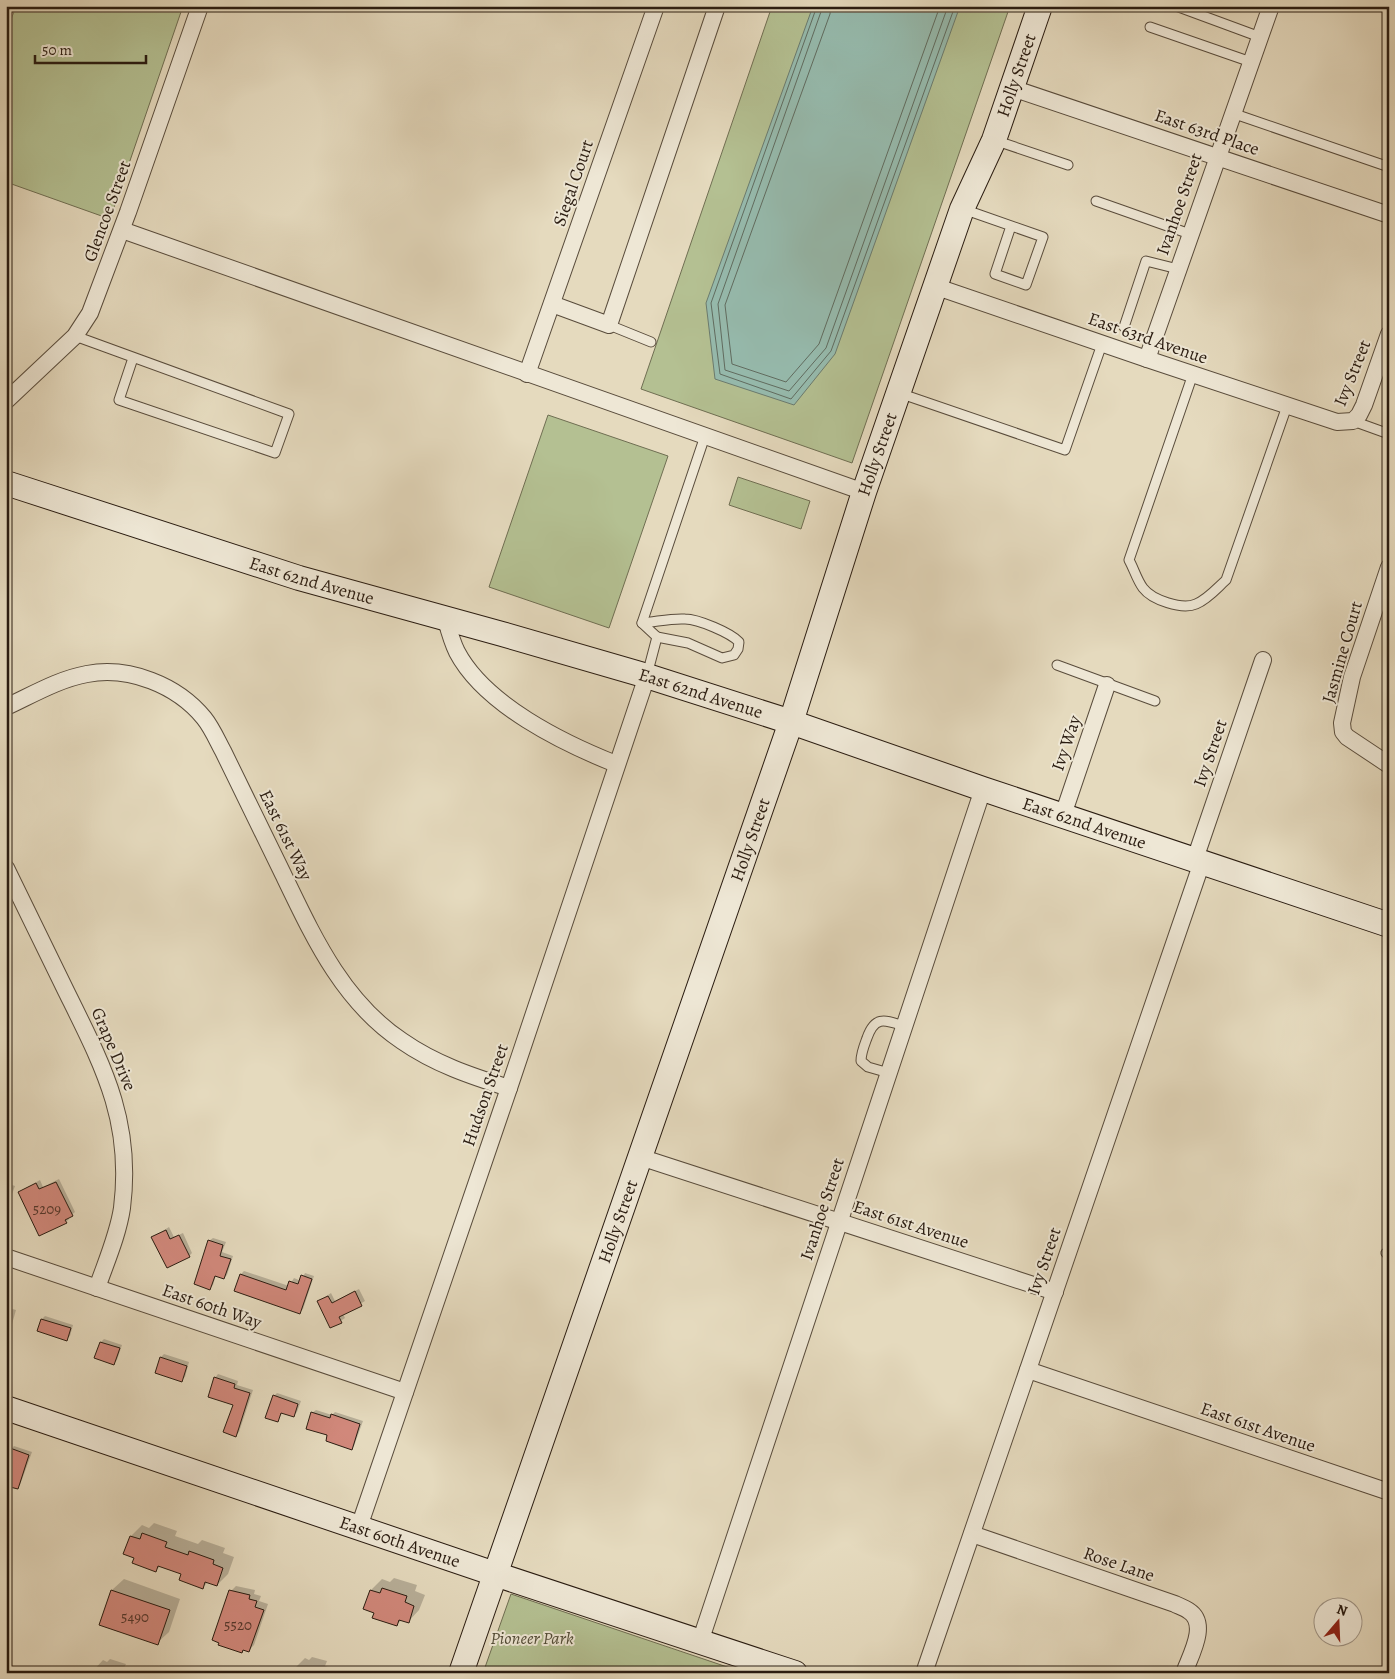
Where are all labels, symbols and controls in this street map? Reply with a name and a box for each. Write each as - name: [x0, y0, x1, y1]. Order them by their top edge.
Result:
- street label: Holly Street: [991, 30, 1042, 120]
- scale bar: [35, 32, 146, 64]
- text: 50 m: [42, 40, 72, 60]
- street label: East 63rd Place: [1151, 103, 1263, 161]
- street label: Siegal Court: [547, 137, 599, 229]
- street label: Ivanhoe Street: [1150, 150, 1208, 258]
- street label: Glencoe Street: [78, 157, 136, 265]
- street label: East 63rd Avenue: [1085, 306, 1211, 370]
- street label: Ivy Street: [1328, 336, 1376, 410]
- street label: Holly Street: [852, 409, 903, 499]
- street label: East 62nd Avenue: [246, 551, 377, 610]
- street label: Jasmine Court: [1316, 598, 1368, 706]
- street label: East 62nd Avenue: [636, 662, 766, 724]
- street label: Ivy Way: [1045, 711, 1087, 774]
- street label: Ivy Street: [1187, 716, 1233, 790]
- street label: East 61st Way: [254, 786, 319, 885]
- street label: East 62nd Avenue: [1019, 791, 1149, 855]
- street label: Holly Street: [725, 795, 776, 885]
- street label: Grape Drive: [86, 1004, 142, 1094]
- street label: Hudson Street: [456, 1041, 514, 1149]
- street label: Ivanhoe Street: [794, 1155, 850, 1263]
- street label: Holly Street: [592, 1176, 643, 1266]
- street label: East 61st Avenue: [850, 1194, 972, 1254]
- house number: 5209: [33, 1199, 61, 1219]
- street label: Ivy Street: [1021, 1224, 1067, 1298]
- street label: East 60th Way: [159, 1278, 266, 1335]
- street label: East 61st Avenue: [1197, 1396, 1319, 1458]
- street label: East 60th Avenue: [336, 1510, 464, 1573]
- street label: Rose Lane: [1080, 1541, 1158, 1587]
- north arrow: [1312, 1596, 1362, 1646]
- text: N: [1334, 1600, 1350, 1621]
- house number: 5490: [121, 1607, 149, 1627]
- house number: 5520: [224, 1615, 252, 1635]
- park label: Pioneer Park: [490, 1626, 574, 1650]

